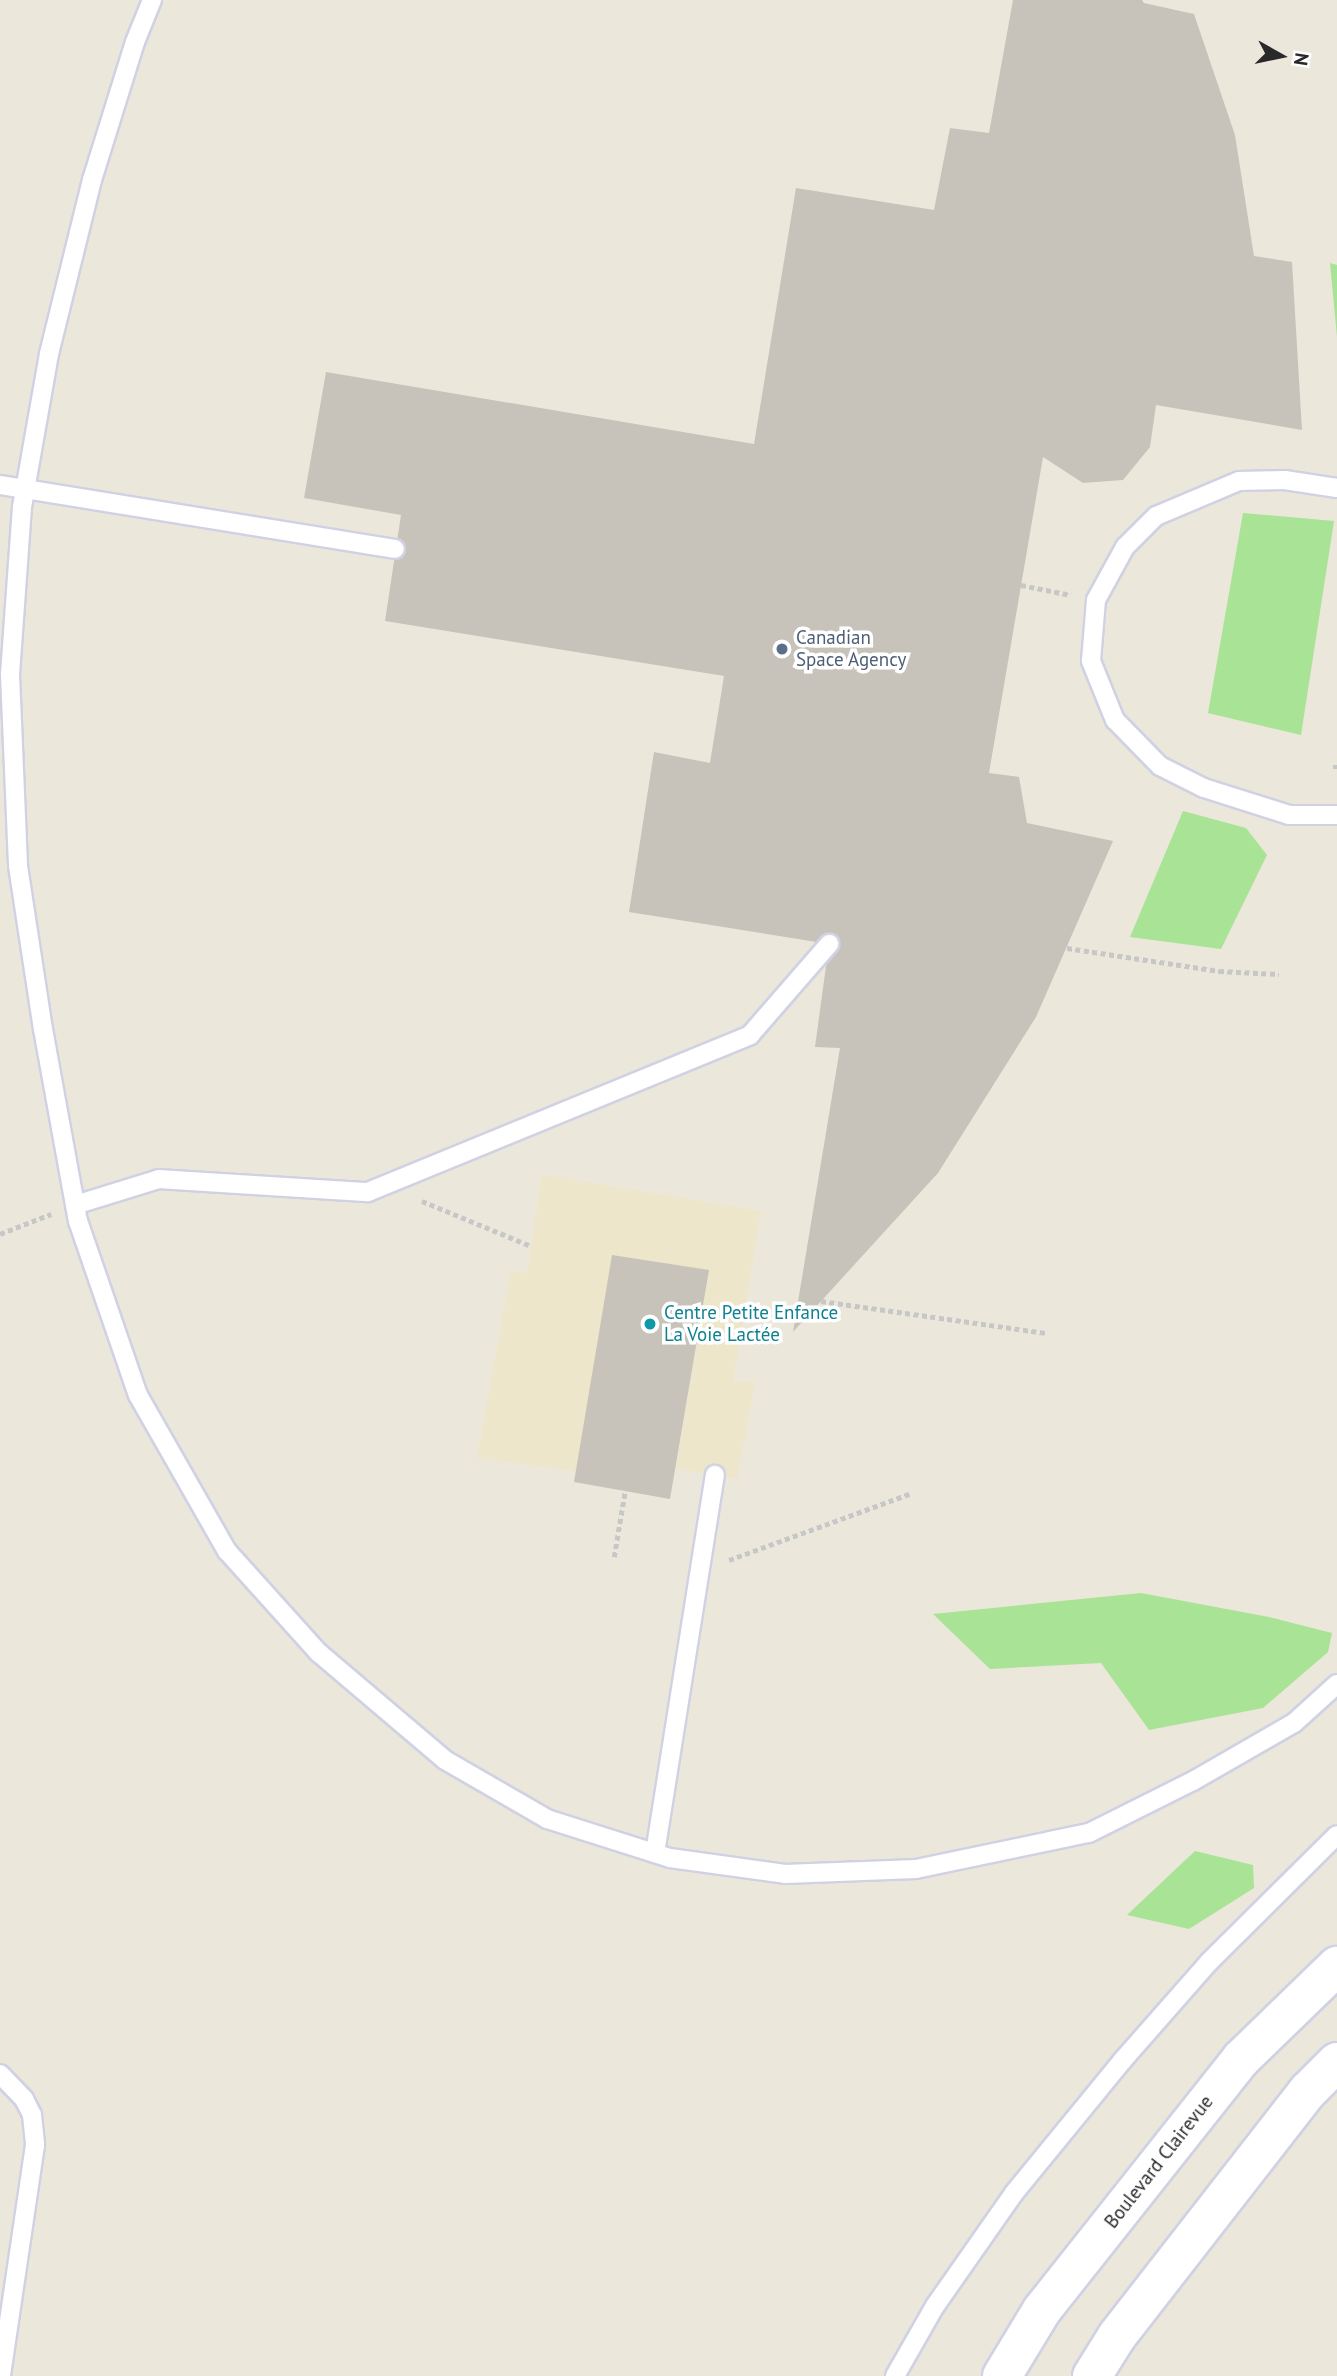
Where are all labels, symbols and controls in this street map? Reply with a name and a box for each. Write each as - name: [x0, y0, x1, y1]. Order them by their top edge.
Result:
- north arrow: [1246, 21, 1316, 91]
- text: N: [1289, 51, 1315, 67]
- place label: Canadian Space Agency: [796, 627, 907, 671]
- marker: Canadian Space Agency: [774, 641, 790, 657]
- place label: Centre Petite Enfance La Voie Lactée: [664, 1302, 838, 1346]
- marker: Centre Petite Enfance La Voie Lactée: [642, 1316, 658, 1332]
- street label: Boulevard Clairevue: [1100, 2091, 1218, 2233]

